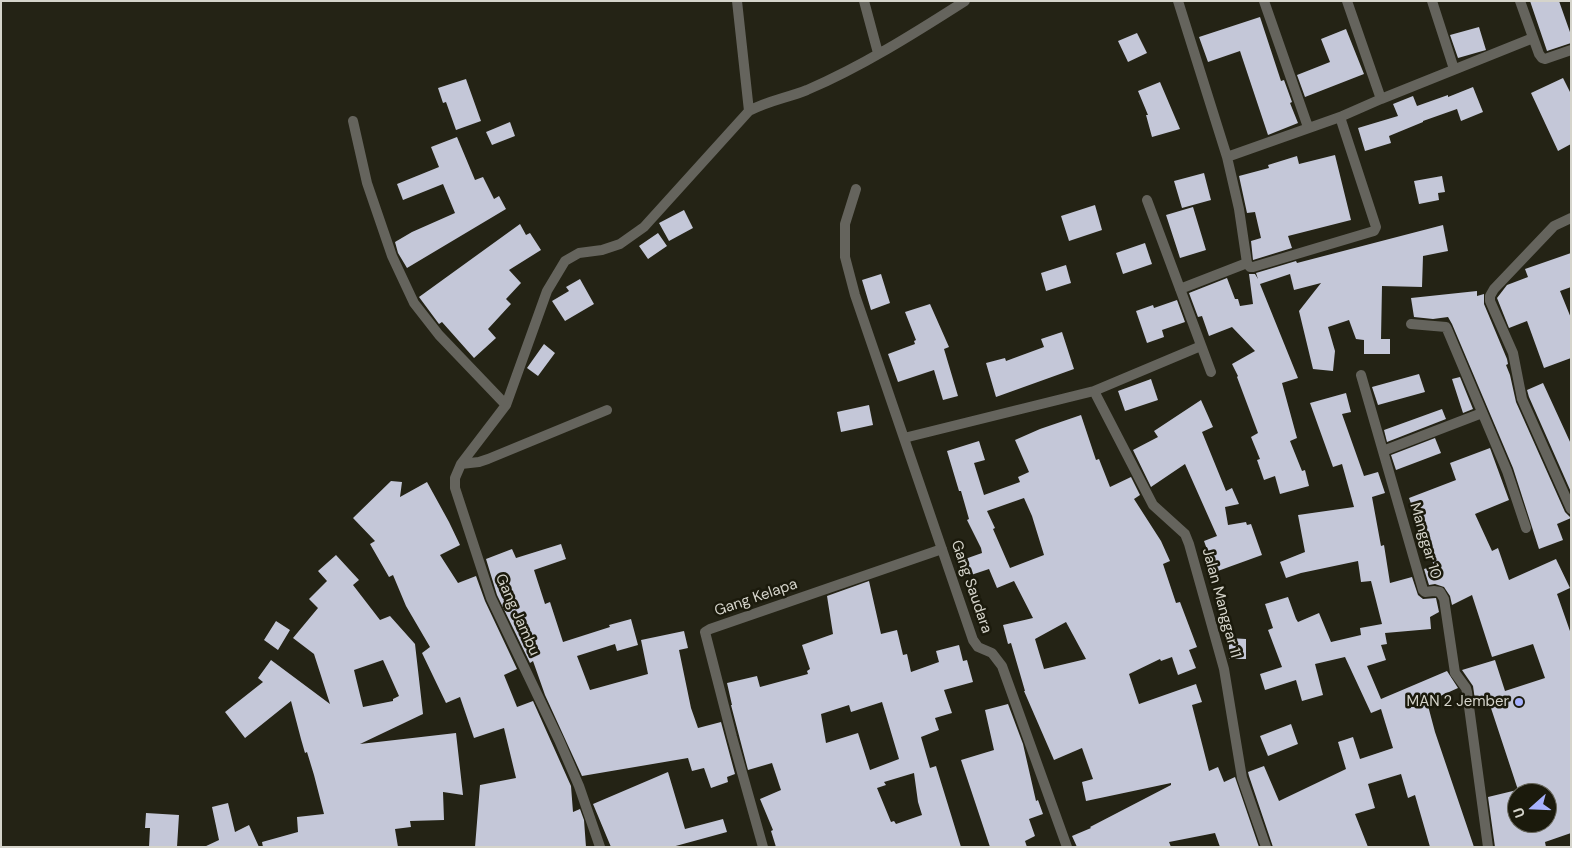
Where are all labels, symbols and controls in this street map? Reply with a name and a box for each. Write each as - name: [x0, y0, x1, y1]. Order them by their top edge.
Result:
- street label: Manggar 10: [1405, 501, 1445, 581]
- street label: Gang Saudara: [947, 538, 995, 636]
- street label: Jalan Manggar 11: [1198, 546, 1244, 660]
- street label: Gang Jambu: [491, 571, 543, 659]
- street label: Gang Kelapa: [712, 575, 800, 621]
- place label: MAN 2 Jember: [1407, 693, 1509, 711]
- marker: MAN 2 Jember: [1513, 696, 1525, 708]
- north arrow: [1507, 783, 1557, 833]
- text: U: [1509, 805, 1529, 820]

